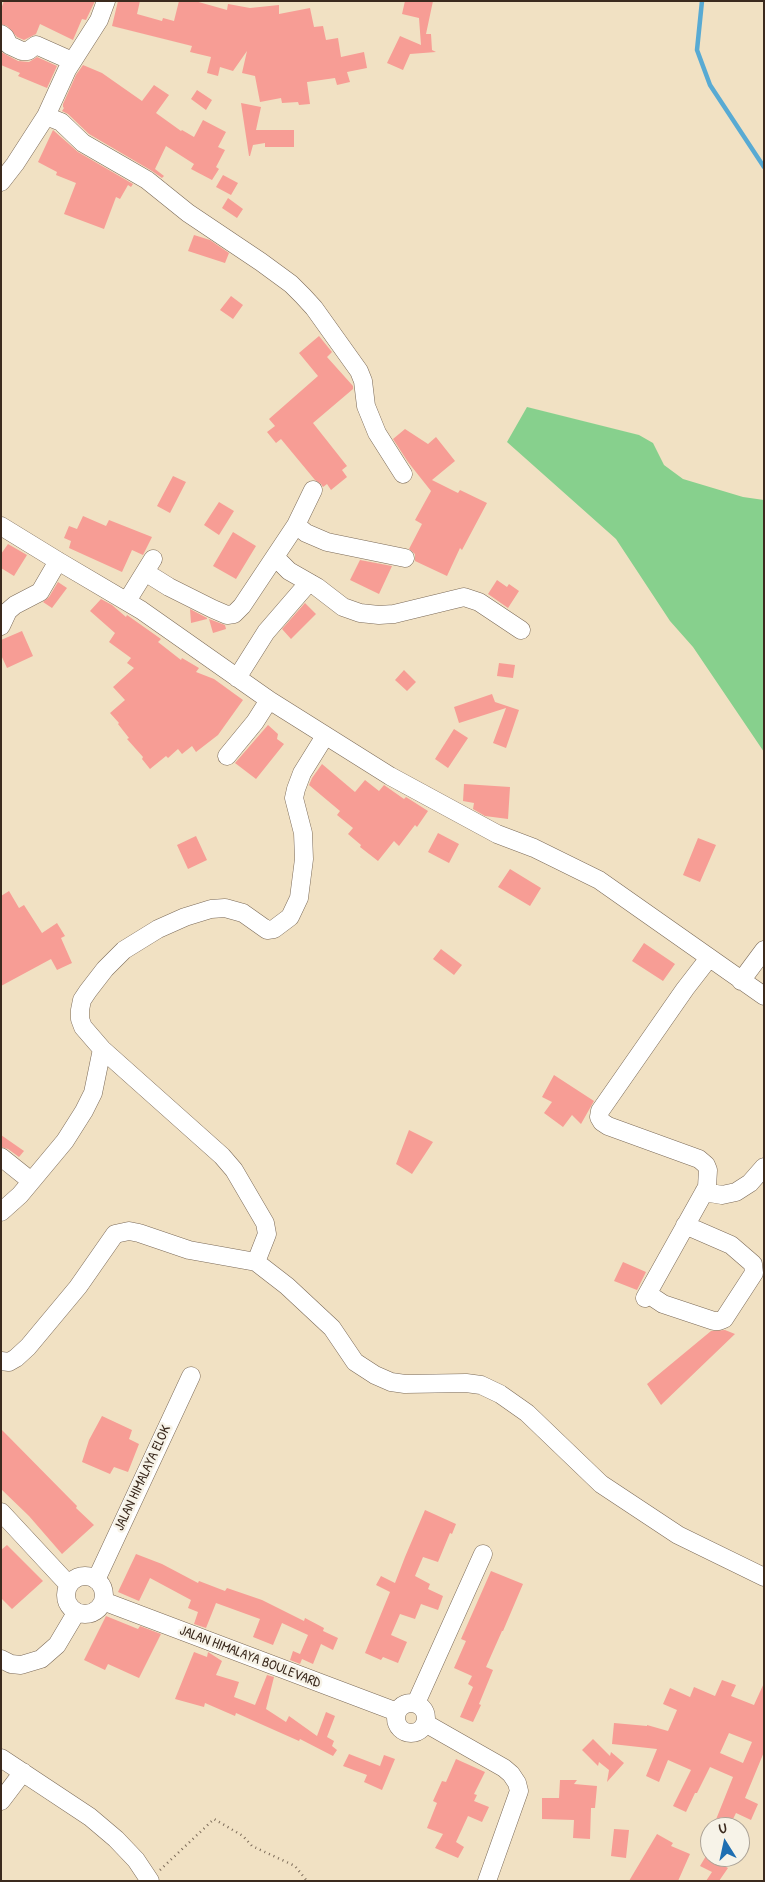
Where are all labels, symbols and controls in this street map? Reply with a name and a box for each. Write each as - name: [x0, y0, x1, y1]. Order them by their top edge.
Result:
- street label: JALAN HIMALAYA ELOK: [111, 1423, 175, 1533]
- street label: JALAN HIMALAYA BOULEVARD: [177, 1622, 323, 1692]
- north arrow: [700, 1817, 750, 1867]
- text: U: [717, 1818, 728, 1838]

